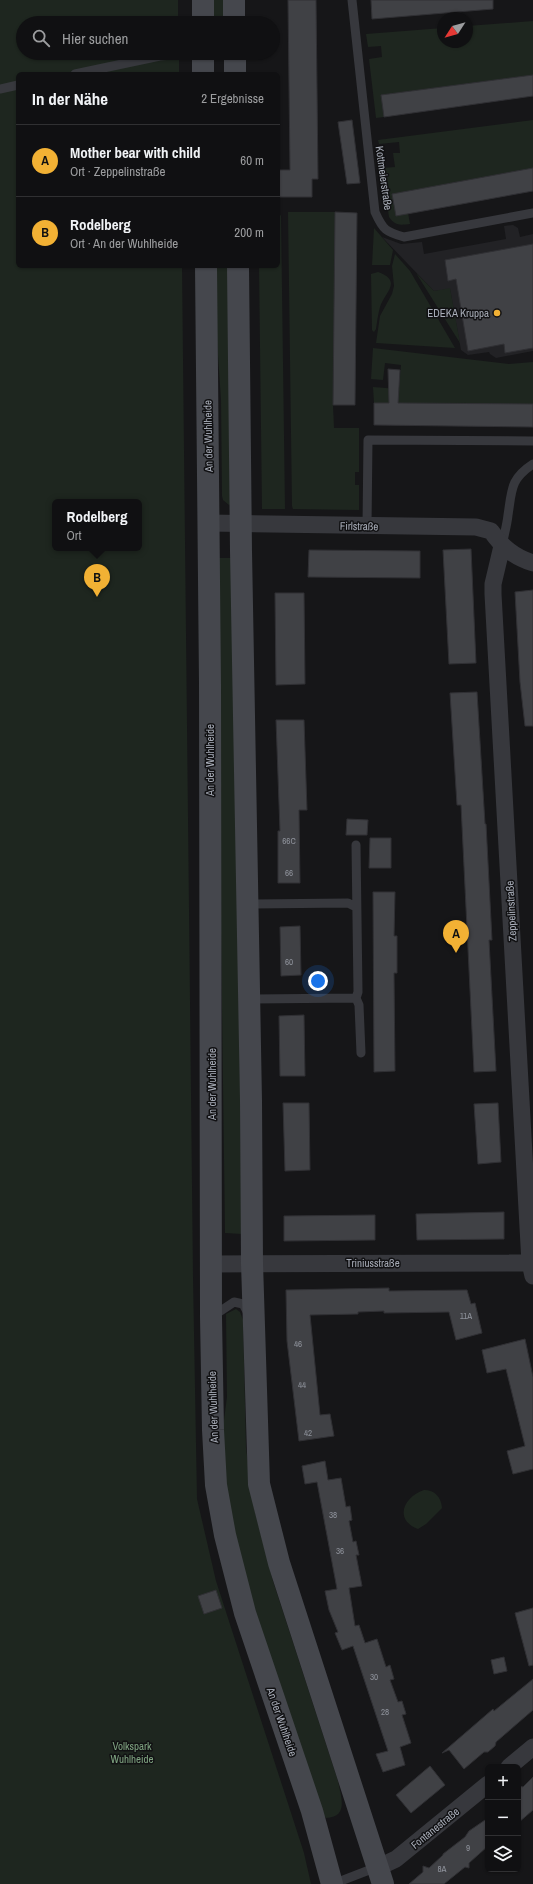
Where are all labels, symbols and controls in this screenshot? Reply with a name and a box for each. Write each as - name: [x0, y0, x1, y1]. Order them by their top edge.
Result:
- north arrow: [437, 12, 473, 48]
- search box: [16, 16, 280, 60]
- icon: search: [30, 27, 52, 49]
- text: Hier suchen: [62, 28, 128, 49]
- text: In der Nähe: [32, 87, 108, 110]
- text: 2 Ergebnisse: [201, 90, 264, 107]
- text: Mother bear with child: [70, 142, 201, 163]
- street label: Kottmeierstraße: [373, 145, 395, 211]
- text: A: [41, 152, 49, 169]
- text: 60 m: [240, 152, 264, 169]
- text: Ort · Zeppelinstraße: [70, 163, 165, 180]
- text: Rodelberg: [70, 214, 131, 235]
- text: B: [41, 224, 49, 241]
- text: 200 m: [234, 224, 264, 241]
- text: Ort · An der Wuhlheide: [70, 235, 178, 252]
- place label: EDEKA Kruppa: [427, 306, 489, 320]
- marker: EDEKA Kruppa: [492, 308, 502, 318]
- street label: An der Wuhlheide: [200, 400, 216, 473]
- popup: [52, 499, 142, 551]
- text: Rodelberg: [67, 506, 127, 527]
- street label: Firlstraße: [340, 519, 378, 533]
- text: Ort: [67, 527, 81, 544]
- pin: B: [84, 564, 110, 597]
- street label: An der Wuhlheide: [203, 724, 217, 797]
- house number: 66C: [282, 835, 296, 847]
- house number: 66: [285, 867, 293, 879]
- street label: Zeppelinstraße: [502, 880, 520, 942]
- pin: A: [443, 920, 469, 953]
- house number: 60: [285, 956, 293, 968]
- your location: [308, 971, 328, 991]
- street label: An der Wuhlheide: [205, 1048, 219, 1121]
- street label: Triniusstraße: [346, 1256, 400, 1270]
- house number: 11A: [460, 1310, 472, 1322]
- house number: 46: [294, 1338, 302, 1350]
- street label: An der Wuhlheide: [205, 1371, 221, 1444]
- house number: 44: [298, 1379, 306, 1391]
- house number: 42: [304, 1427, 312, 1439]
- house number: 38: [329, 1509, 337, 1521]
- house number: 36: [336, 1545, 344, 1557]
- house number: 30: [370, 1671, 378, 1683]
- street label: An der Wuhlheide: [263, 1685, 300, 1758]
- house number: 28: [381, 1706, 389, 1718]
- park label: Volkspark Wuhlheide: [111, 1739, 153, 1766]
- map controls: [485, 1764, 521, 1872]
- button: +: [485, 1764, 521, 1800]
- button: −: [485, 1800, 521, 1836]
- street label: Fontanestraße: [408, 1804, 462, 1852]
- button: layers: [485, 1836, 521, 1872]
- house number: 9: [466, 1842, 470, 1854]
- house number: 8A: [437, 1863, 447, 1875]

